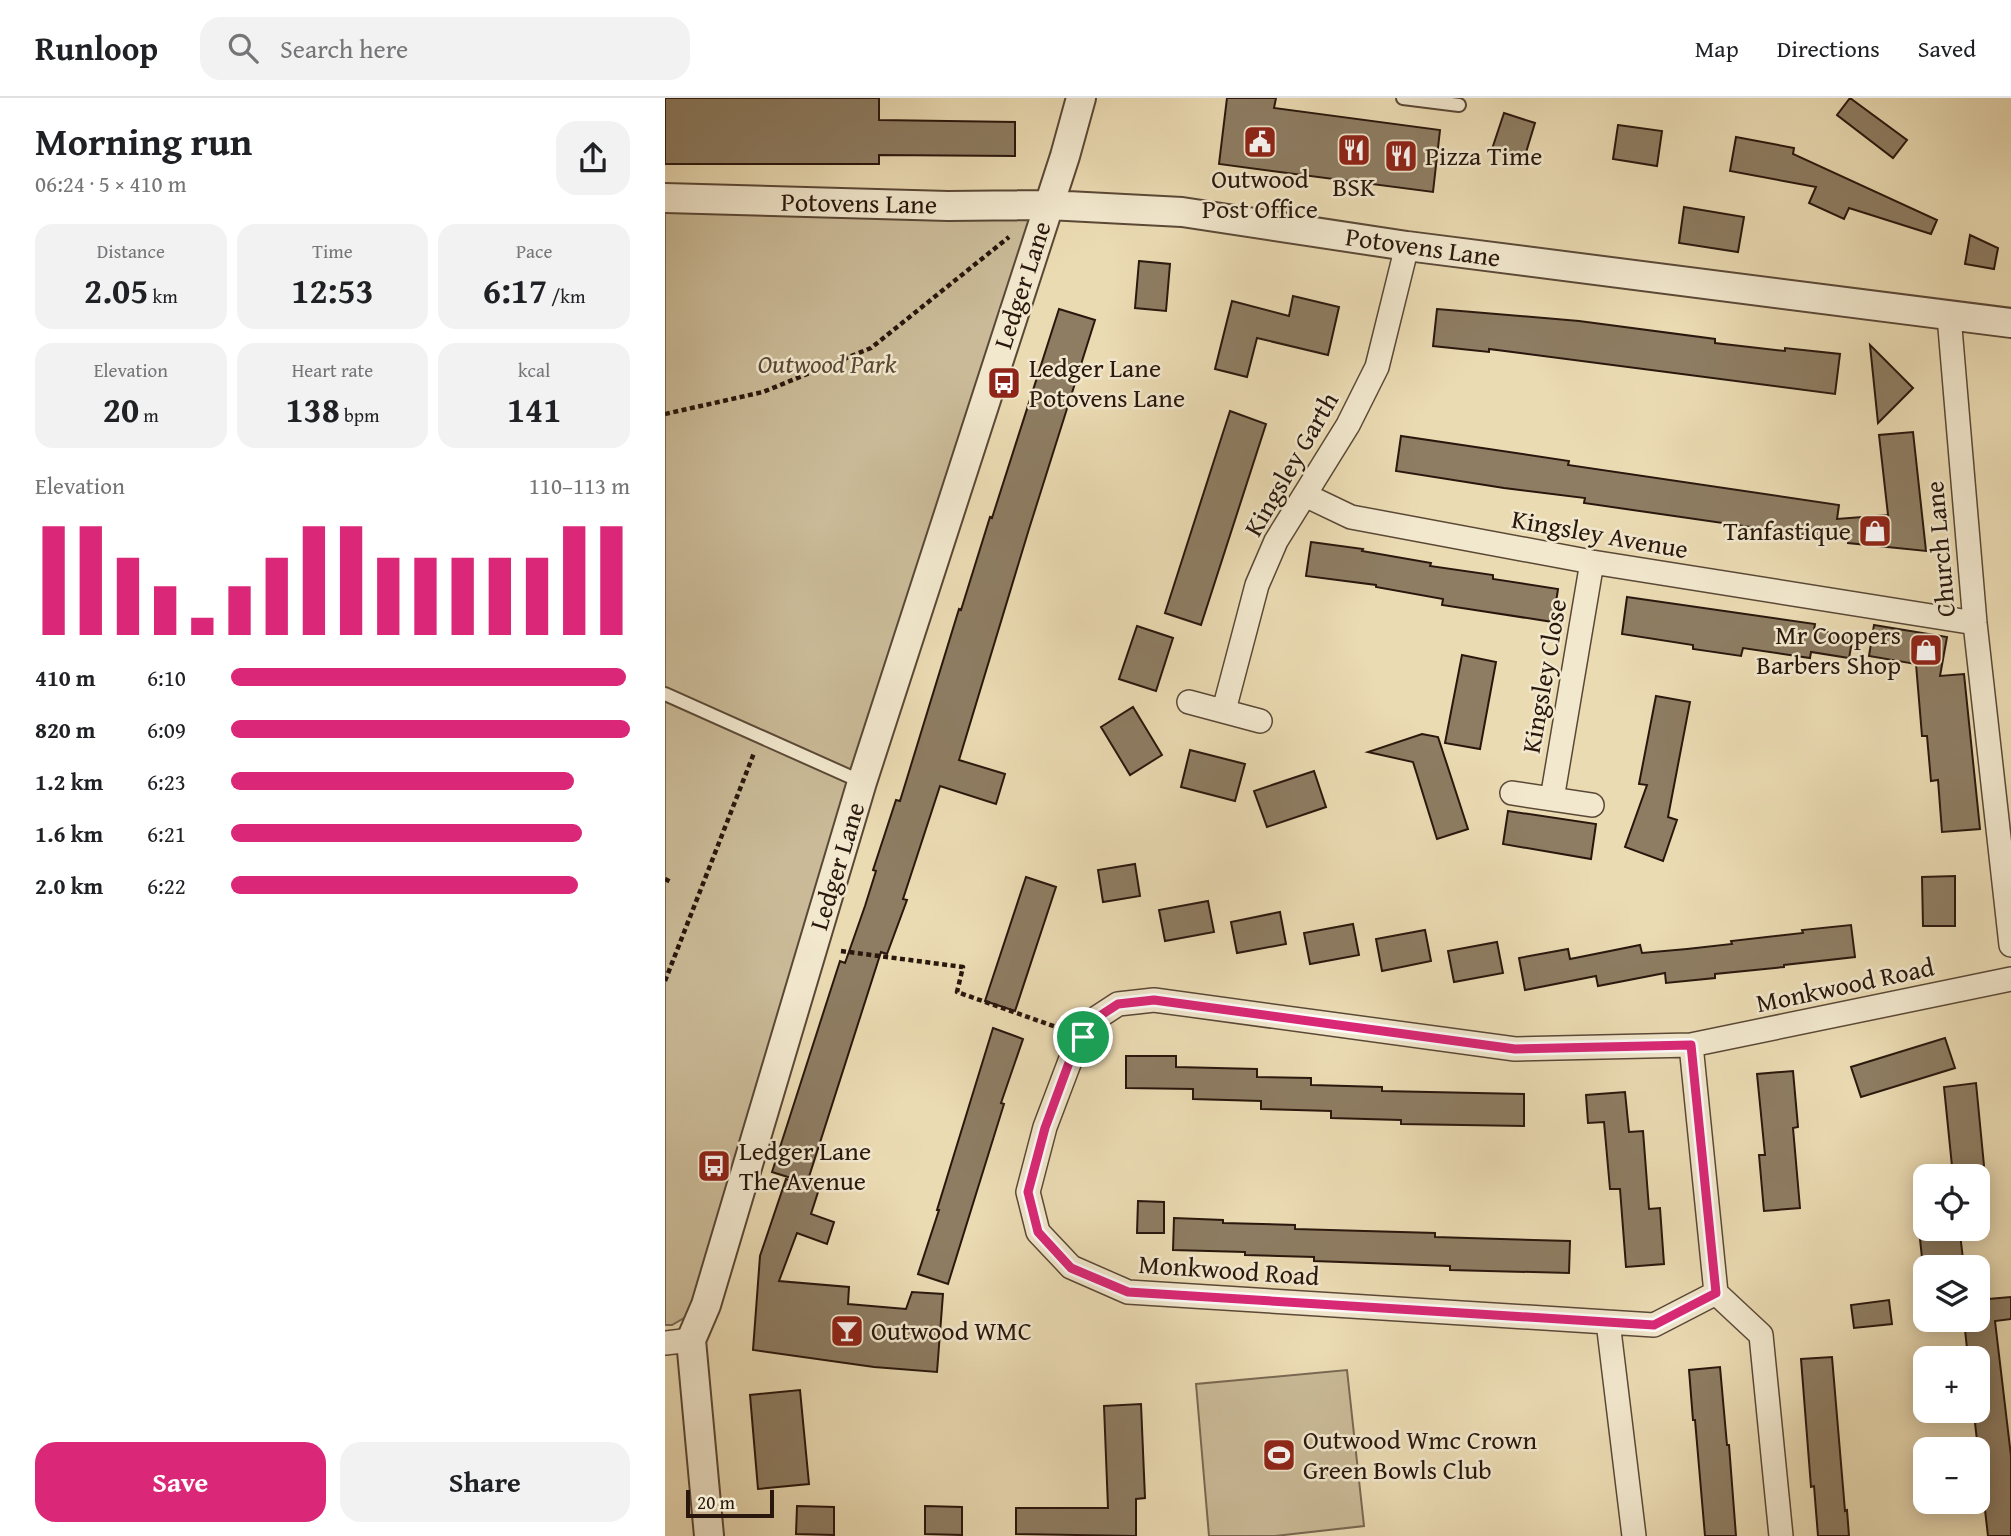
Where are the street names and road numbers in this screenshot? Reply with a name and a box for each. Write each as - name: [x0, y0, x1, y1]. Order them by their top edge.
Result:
- street label: Potovens Lane: [781, 182, 937, 223]
- street label: Ledger Lane: [983, 216, 1060, 354]
- street label: Potovens Lane: [1343, 216, 1503, 277]
- street label: Kingsley Garth: [1233, 384, 1348, 543]
- street label: Church Lane: [1914, 479, 1965, 619]
- street label: Kingsley Avenue: [1509, 499, 1691, 568]
- street label: Kingsley Close: [1511, 596, 1576, 756]
- street label: Ledger Lane: [799, 797, 874, 935]
- street label: Monkwood Road: [1752, 947, 1938, 1022]
- street label: Monkwood Road: [1137, 1244, 1321, 1295]

